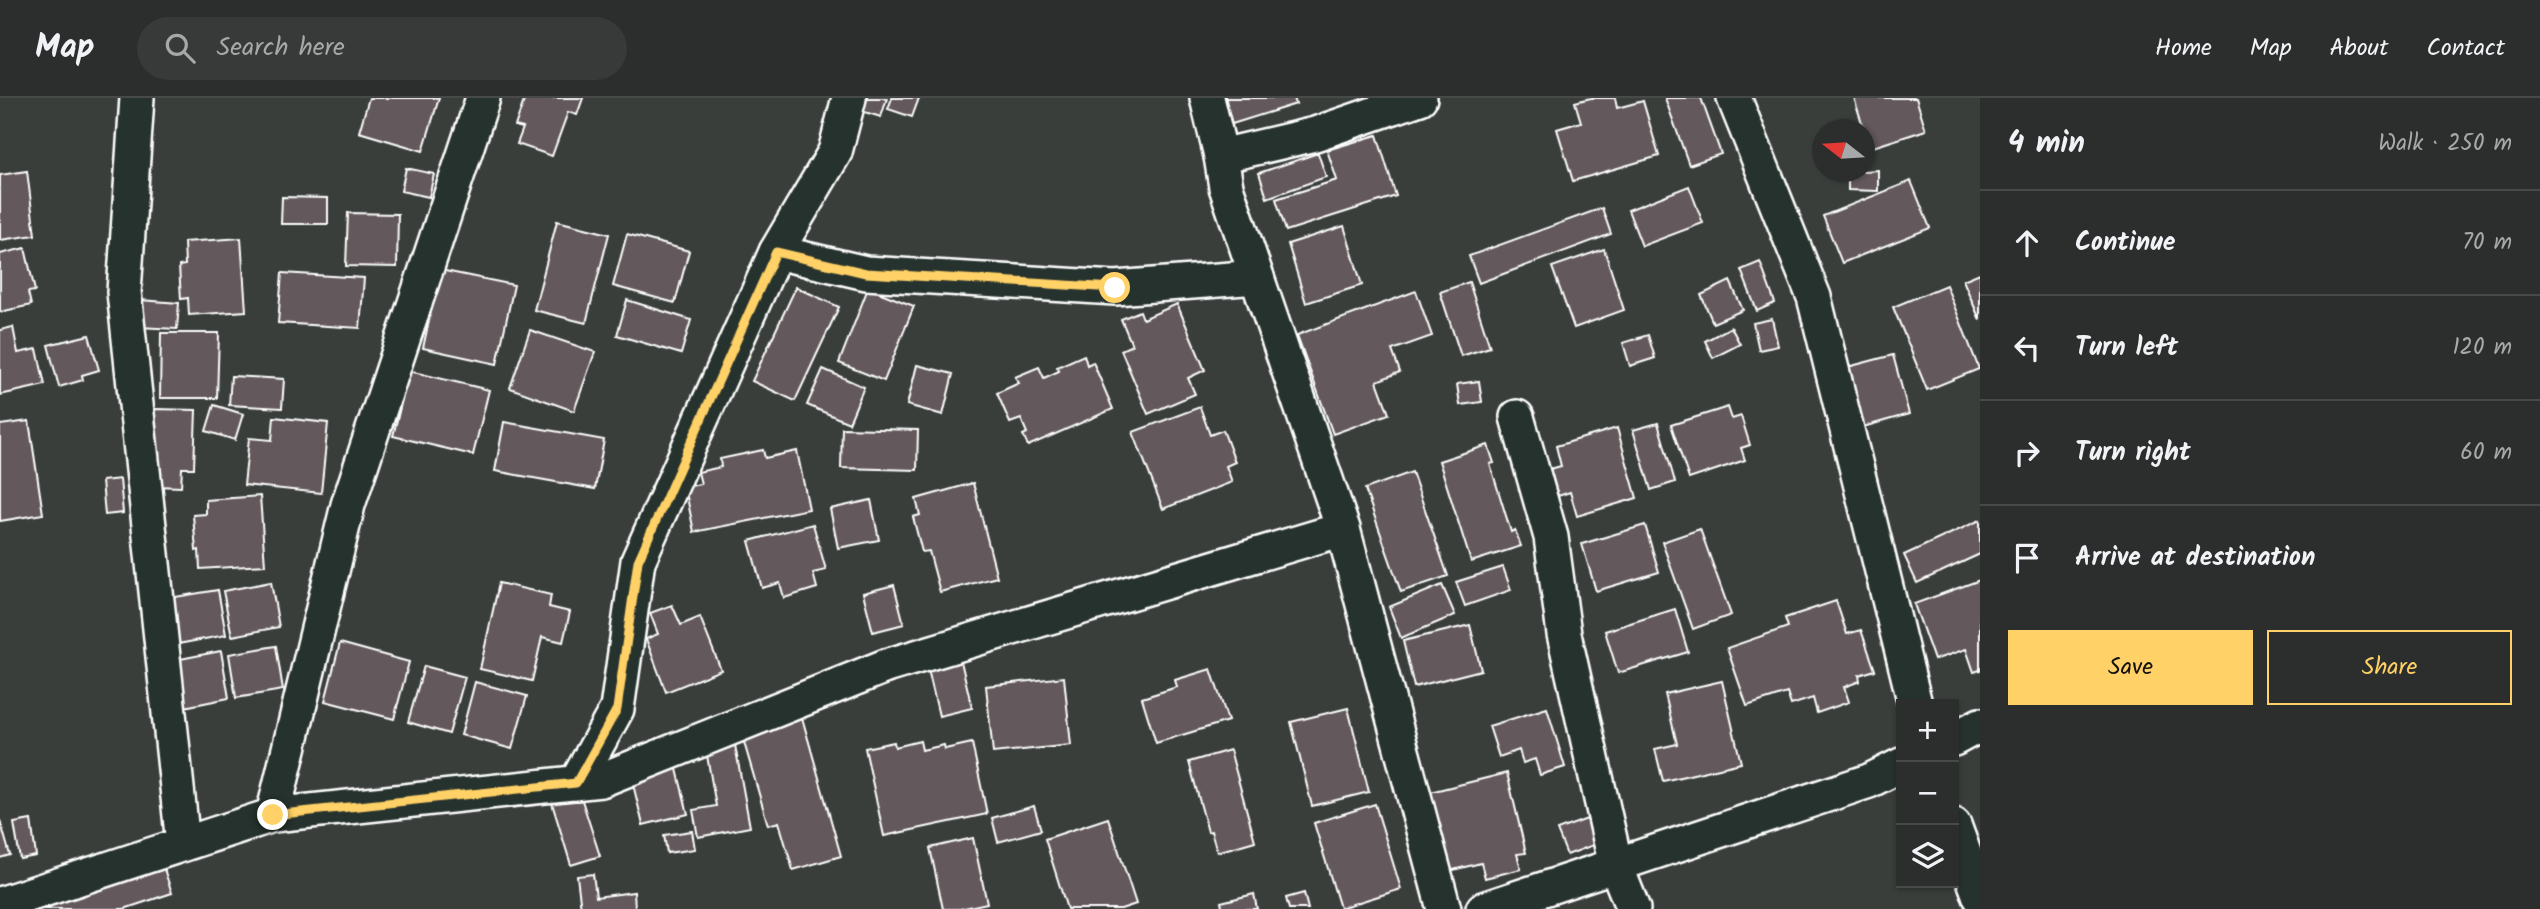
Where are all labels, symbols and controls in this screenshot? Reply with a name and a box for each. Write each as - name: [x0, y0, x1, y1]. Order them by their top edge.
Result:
- search box: [137, 17, 627, 80]
- text: Map: [35, 22, 95, 75]
- text: Search here: [217, 27, 345, 69]
- icon: search: [161, 29, 199, 67]
- text: Home: [2155, 29, 2212, 68]
- text: Map: [2250, 29, 2292, 68]
- text: About: [2330, 29, 2388, 68]
- text: Contact: [2426, 29, 2505, 68]
- north arrow: [1812, 119, 1875, 182]
- text: 4 min: [2008, 120, 2085, 168]
- text: Walk · 250 m: [2378, 126, 2512, 162]
- text: Continue: [2075, 222, 2176, 264]
- icon: ahead: [2008, 224, 2046, 262]
- text: 70 m: [2462, 225, 2512, 261]
- route start: [1099, 272, 1130, 303]
- text: Turn left: [2075, 327, 2178, 369]
- icon: left: [2008, 329, 2046, 367]
- text: 120 m: [2452, 330, 2512, 366]
- text: Turn right: [2075, 432, 2191, 474]
- icon: right: [2008, 434, 2046, 472]
- text: 60 m: [2460, 435, 2512, 471]
- text: Arrive at destination: [2075, 537, 2315, 579]
- icon: arrive: [2008, 539, 2046, 577]
- button: Save: [2008, 630, 2253, 705]
- button: Share: [2267, 630, 2512, 705]
- map controls: [1896, 699, 1959, 888]
- button: +: [1896, 699, 1959, 762]
- button: −: [1896, 762, 1959, 825]
- route end: [257, 799, 288, 830]
- button: layers: [1896, 825, 1959, 888]

